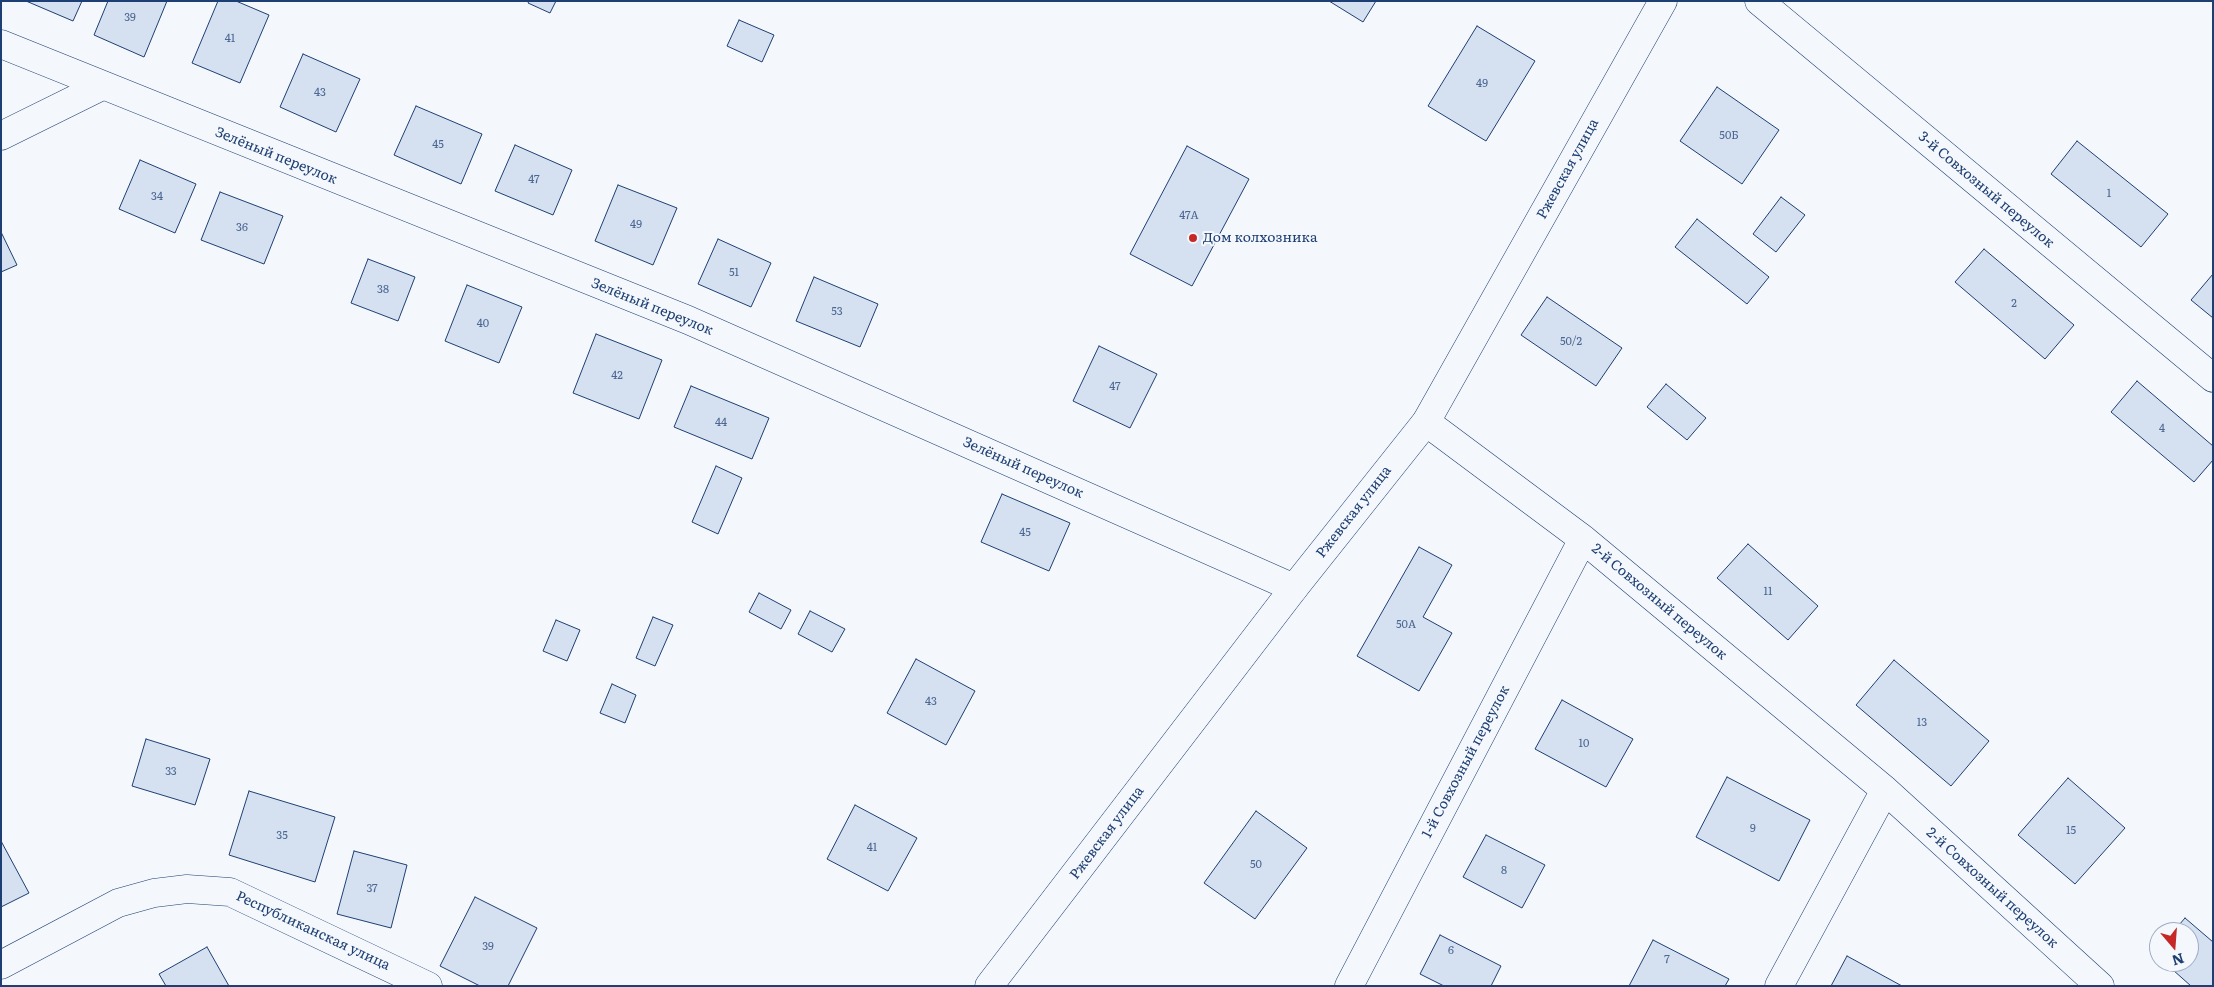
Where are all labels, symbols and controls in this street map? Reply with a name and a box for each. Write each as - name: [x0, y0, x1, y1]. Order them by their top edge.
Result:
- house number: 39: [124, 11, 136, 25]
- house number: 41: [225, 32, 235, 46]
- house number: 49: [1476, 77, 1488, 91]
- house number: 43: [314, 86, 326, 100]
- street label: Ржевская улица: [1533, 116, 1603, 222]
- street label: Зелёный переулок: [213, 124, 339, 188]
- street label: 3-й Совхозный переулок: [1915, 128, 2057, 252]
- house number: 50Б: [1719, 129, 1739, 143]
- house number: 45: [432, 138, 444, 152]
- house number: 47: [528, 173, 540, 187]
- house number: 1: [2107, 187, 2111, 201]
- house number: 34: [151, 190, 163, 204]
- house number: 47А: [1179, 209, 1199, 223]
- house number: 49: [630, 218, 642, 232]
- house number: 36: [236, 221, 248, 235]
- place label: Дом колхозника: [1203, 230, 1317, 246]
- marker: Дом колхозника: [1187, 232, 1199, 244]
- house number: 51: [729, 266, 739, 280]
- street label: Зелёный переулок: [589, 275, 715, 339]
- house number: 38: [377, 283, 389, 297]
- house number: 2: [2011, 297, 2017, 311]
- house number: 53: [831, 305, 843, 319]
- house number: 40: [477, 317, 489, 331]
- house number: 50/2: [1560, 335, 1582, 349]
- house number: 42: [611, 369, 623, 383]
- house number: 47: [1109, 380, 1121, 394]
- house number: 44: [715, 416, 727, 430]
- house number: 4: [2159, 422, 2165, 436]
- street label: Зелёный переулок: [960, 434, 1086, 502]
- street label: Ржевская улица: [1313, 463, 1395, 561]
- house number: 45: [1019, 526, 1031, 540]
- street label: 2-й Совхозный переулок: [1588, 540, 1730, 664]
- house number: 11: [1764, 585, 1772, 599]
- house number: 50А: [1396, 618, 1416, 632]
- street label: 1-й Совхозный переулок: [1419, 683, 1513, 841]
- house number: 43: [925, 695, 937, 709]
- house number: 13: [1917, 716, 1927, 730]
- house number: 10: [1579, 737, 1589, 751]
- house number: 33: [165, 765, 177, 779]
- street label: Ржевская улица: [1067, 783, 1147, 883]
- house number: 9: [1750, 822, 1756, 836]
- street label: 2-й Совхозный переулок: [1923, 824, 2061, 952]
- house number: 15: [2066, 824, 2076, 838]
- house number: 35: [276, 829, 288, 843]
- house number: 41: [867, 841, 877, 855]
- house number: 50: [1250, 858, 1262, 872]
- house number: 8: [1501, 864, 1507, 878]
- house number: 37: [366, 882, 378, 896]
- street label: Республиканская улица: [233, 888, 393, 974]
- north arrow: [2149, 922, 2199, 972]
- house number: 39: [482, 940, 494, 954]
- house number: 6: [1448, 944, 1454, 958]
- text: N: [2170, 949, 2187, 972]
- house number: 7: [1664, 953, 1670, 967]

